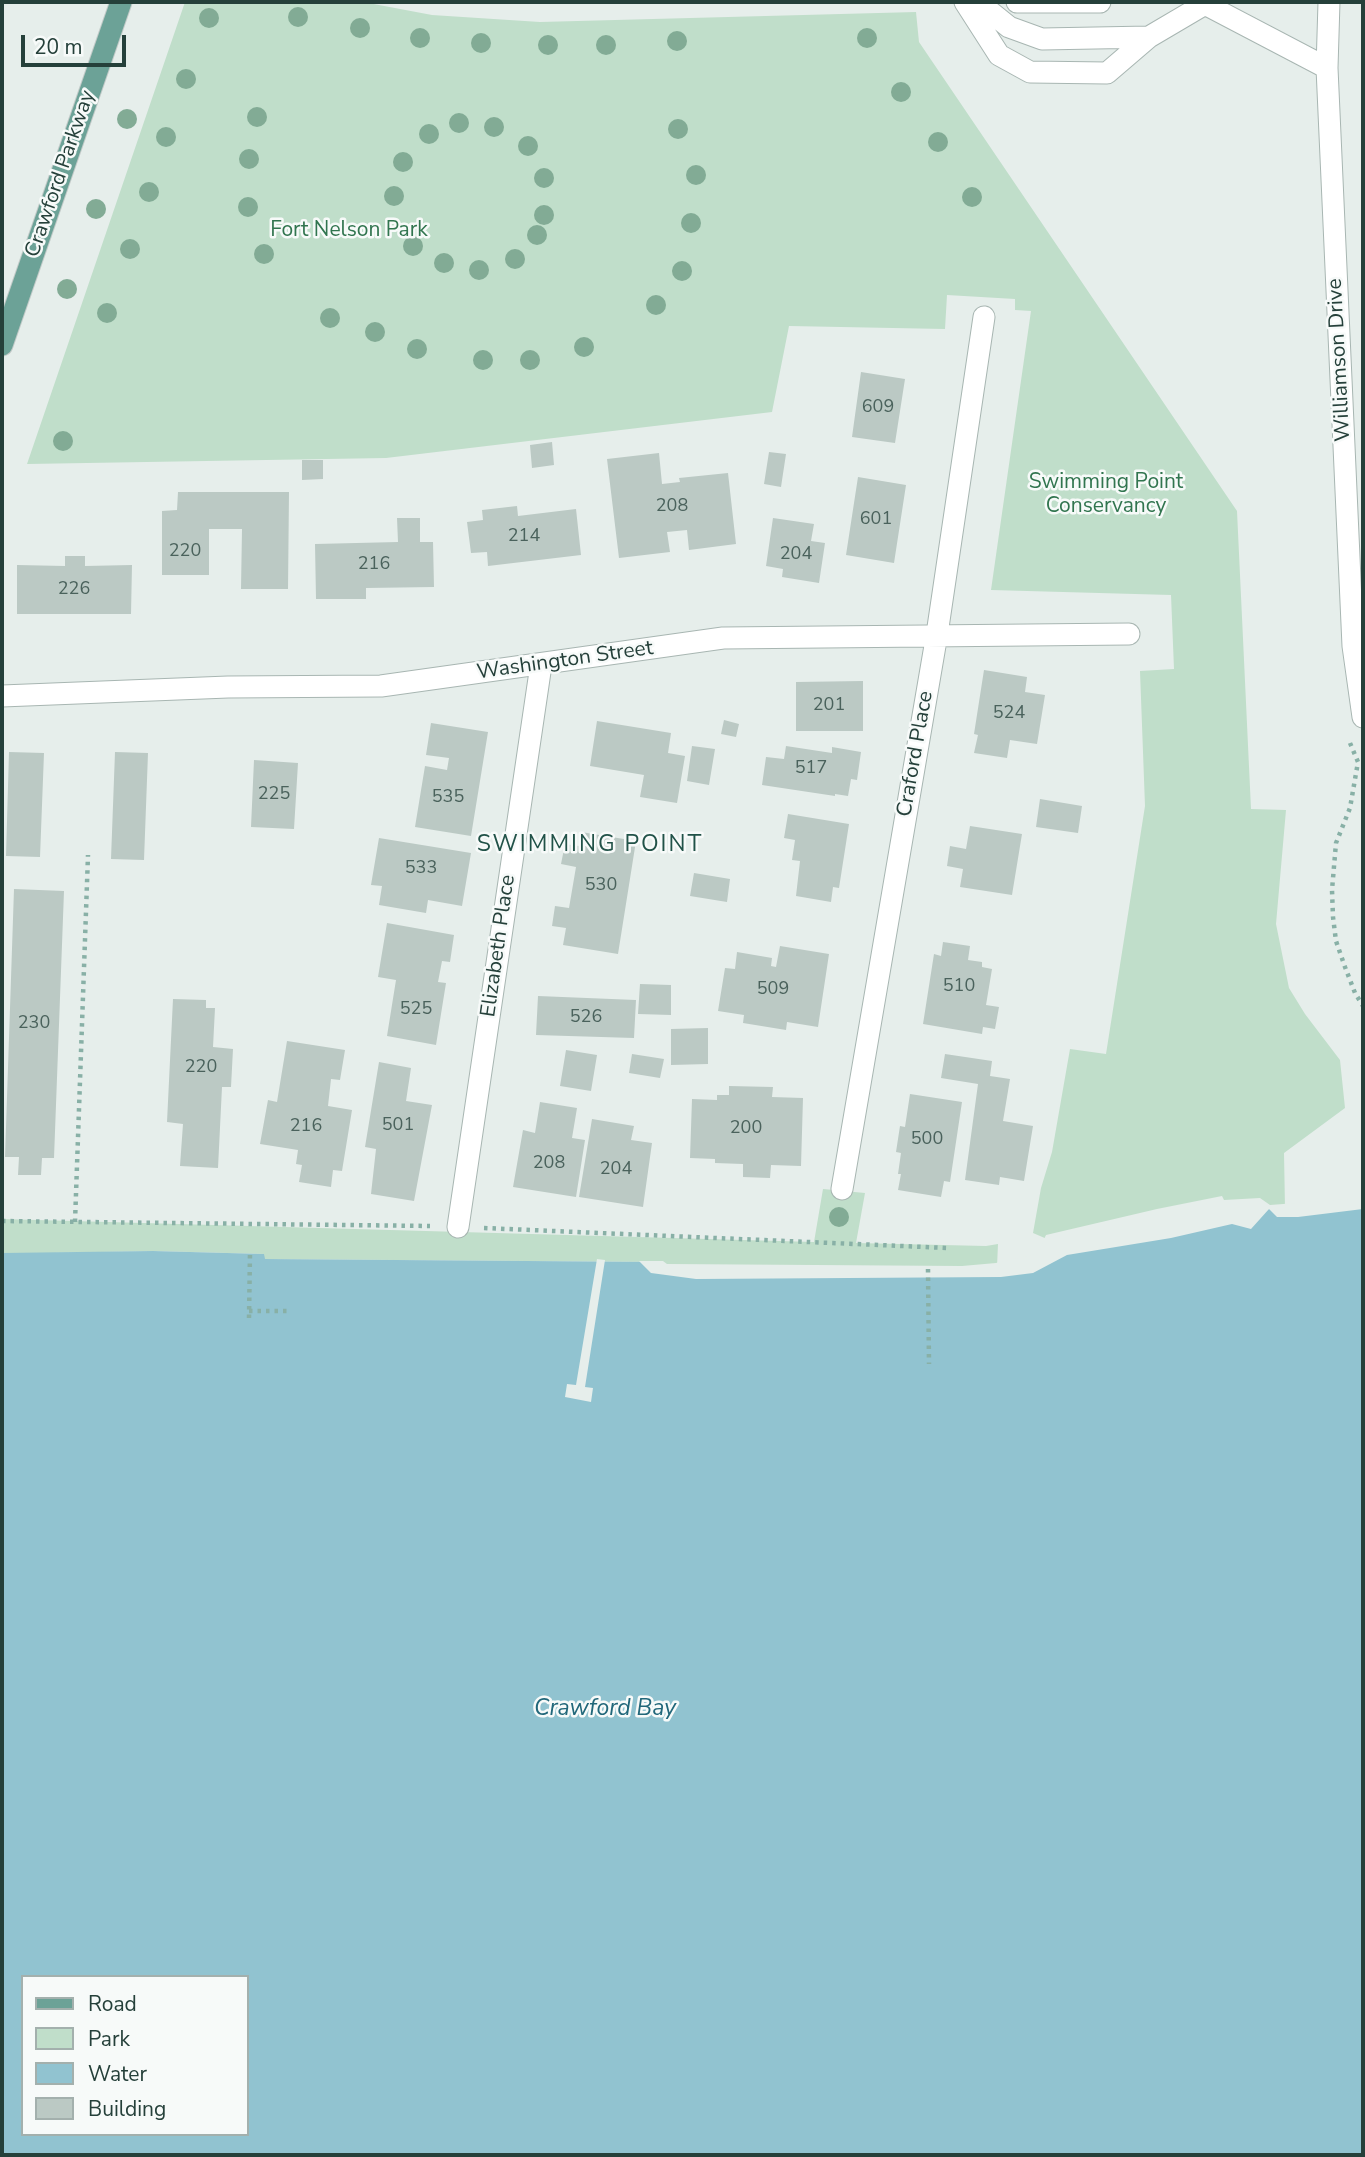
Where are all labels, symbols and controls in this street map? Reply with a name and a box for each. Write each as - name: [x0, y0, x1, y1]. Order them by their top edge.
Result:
- scale bar: [24, 21, 130, 65]
- text: 20 m: [34, 33, 83, 61]
- street label: Crawford Parkway: [21, 87, 101, 261]
- park label: Fort Nelson Park: [270, 218, 428, 244]
- street label: Williamson Drive: [1323, 278, 1357, 442]
- house number: 609: [862, 397, 894, 419]
- park label: Swimming Point Conservancy: [1029, 470, 1183, 520]
- house number: 208: [656, 496, 688, 518]
- house number: 601: [860, 509, 892, 531]
- house number: 214: [508, 526, 540, 548]
- house number: 220: [169, 541, 201, 563]
- house number: 204: [780, 544, 812, 566]
- house number: 216: [358, 554, 390, 576]
- house number: 226: [58, 579, 90, 601]
- street label: Washington Street: [475, 636, 655, 686]
- street label: Craford Place: [893, 689, 939, 819]
- house number: 201: [813, 695, 845, 717]
- house number: 524: [993, 703, 1025, 725]
- house number: 517: [795, 758, 827, 780]
- house number: 225: [258, 784, 290, 806]
- house number: 535: [432, 787, 464, 809]
- district label: SWIMMING POINT: [478, 831, 702, 859]
- house number: 533: [405, 858, 437, 880]
- street label: Elizabeth Place: [477, 873, 521, 1019]
- house number: 530: [585, 875, 617, 897]
- house number: 510: [943, 976, 975, 998]
- house number: 509: [757, 979, 789, 1001]
- house number: 525: [400, 999, 432, 1021]
- house number: 526: [570, 1007, 602, 1029]
- house number: 230: [18, 1013, 50, 1035]
- house number: 220: [185, 1057, 217, 1079]
- house number: 501: [382, 1115, 414, 1137]
- house number: 216: [290, 1116, 322, 1138]
- house number: 200: [730, 1118, 762, 1140]
- house number: 500: [911, 1129, 943, 1151]
- house number: 208: [533, 1153, 565, 1175]
- house number: 204: [600, 1159, 632, 1181]
- water label: Crawford Bay: [534, 1695, 676, 1723]
- legend: [21, 1975, 248, 2136]
- text: Road: [88, 1990, 137, 2018]
- text: Park: [88, 2025, 130, 2053]
- text: Water: [88, 2060, 147, 2088]
- text: Building: [88, 2095, 166, 2123]

